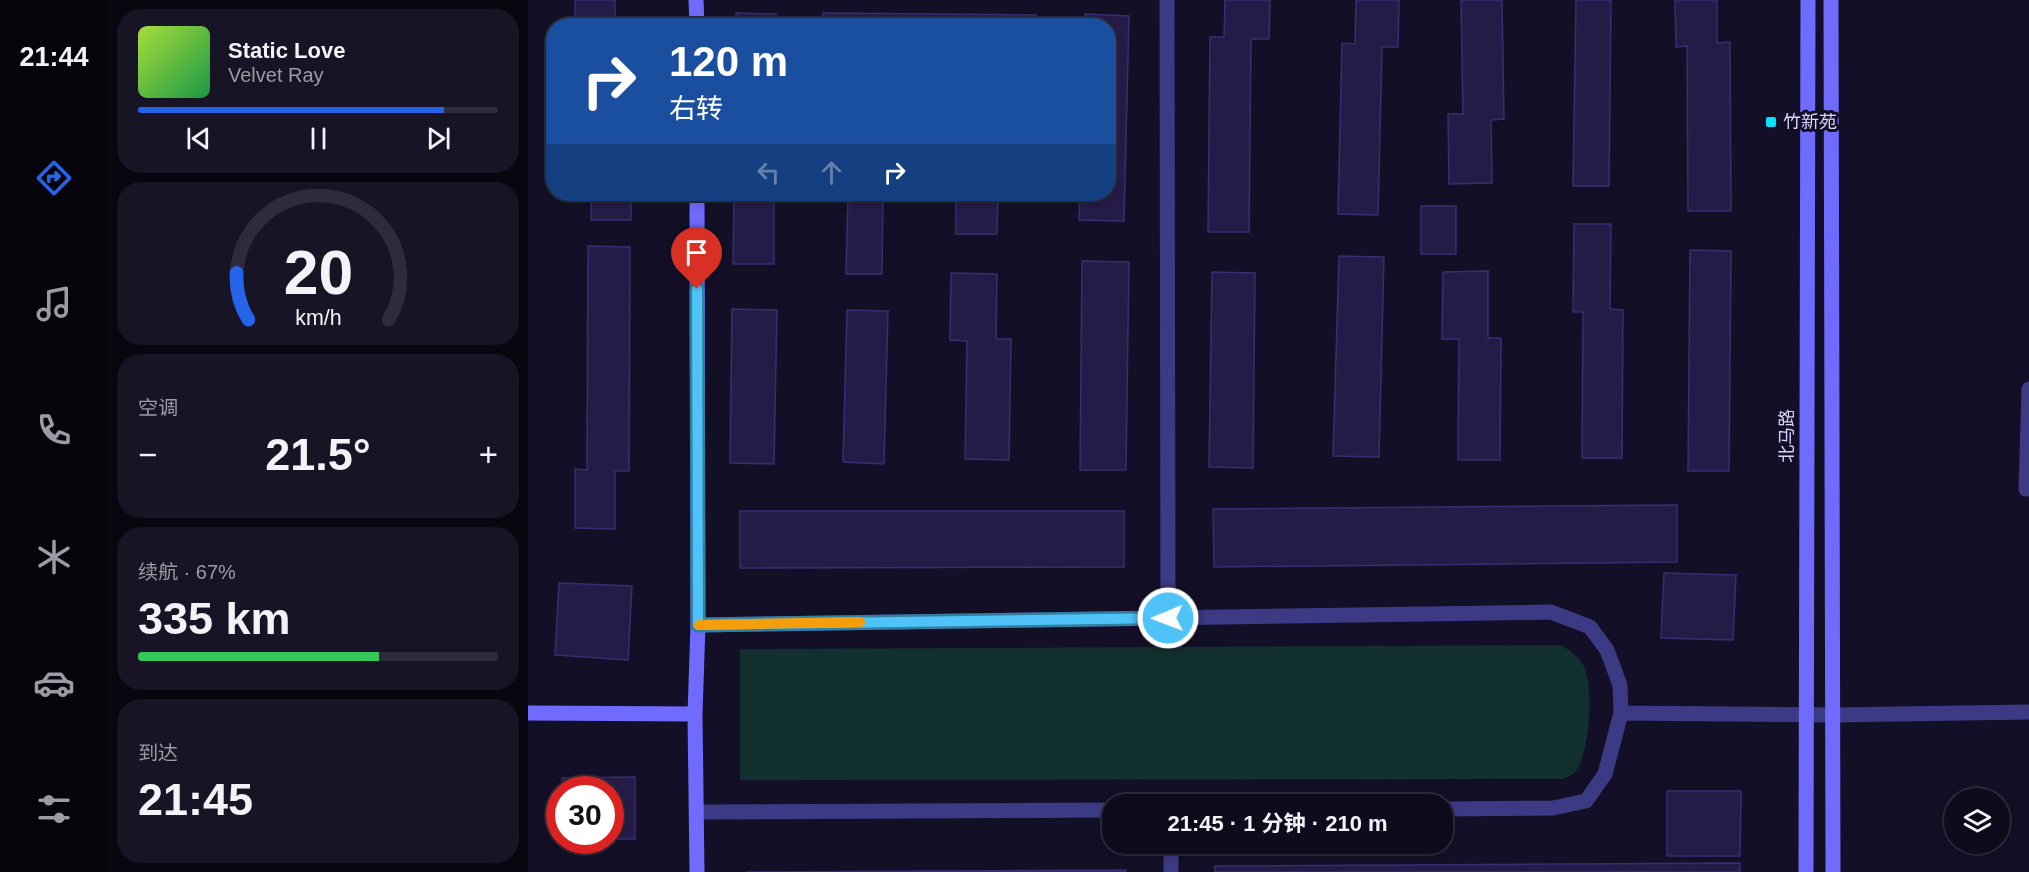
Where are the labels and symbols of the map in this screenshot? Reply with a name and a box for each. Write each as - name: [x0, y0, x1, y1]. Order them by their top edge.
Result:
- place label: 竹新苑: [1783, 112, 1837, 132]
- marker: 竹新苑: [1764, 115, 1778, 129]
- pin: [671, 227, 722, 289]
- street label: 北马路: [1777, 409, 1797, 463]
- position arrow: [1136, 586, 1200, 650]
- speed limit sign: 30: [546, 776, 624, 854]

